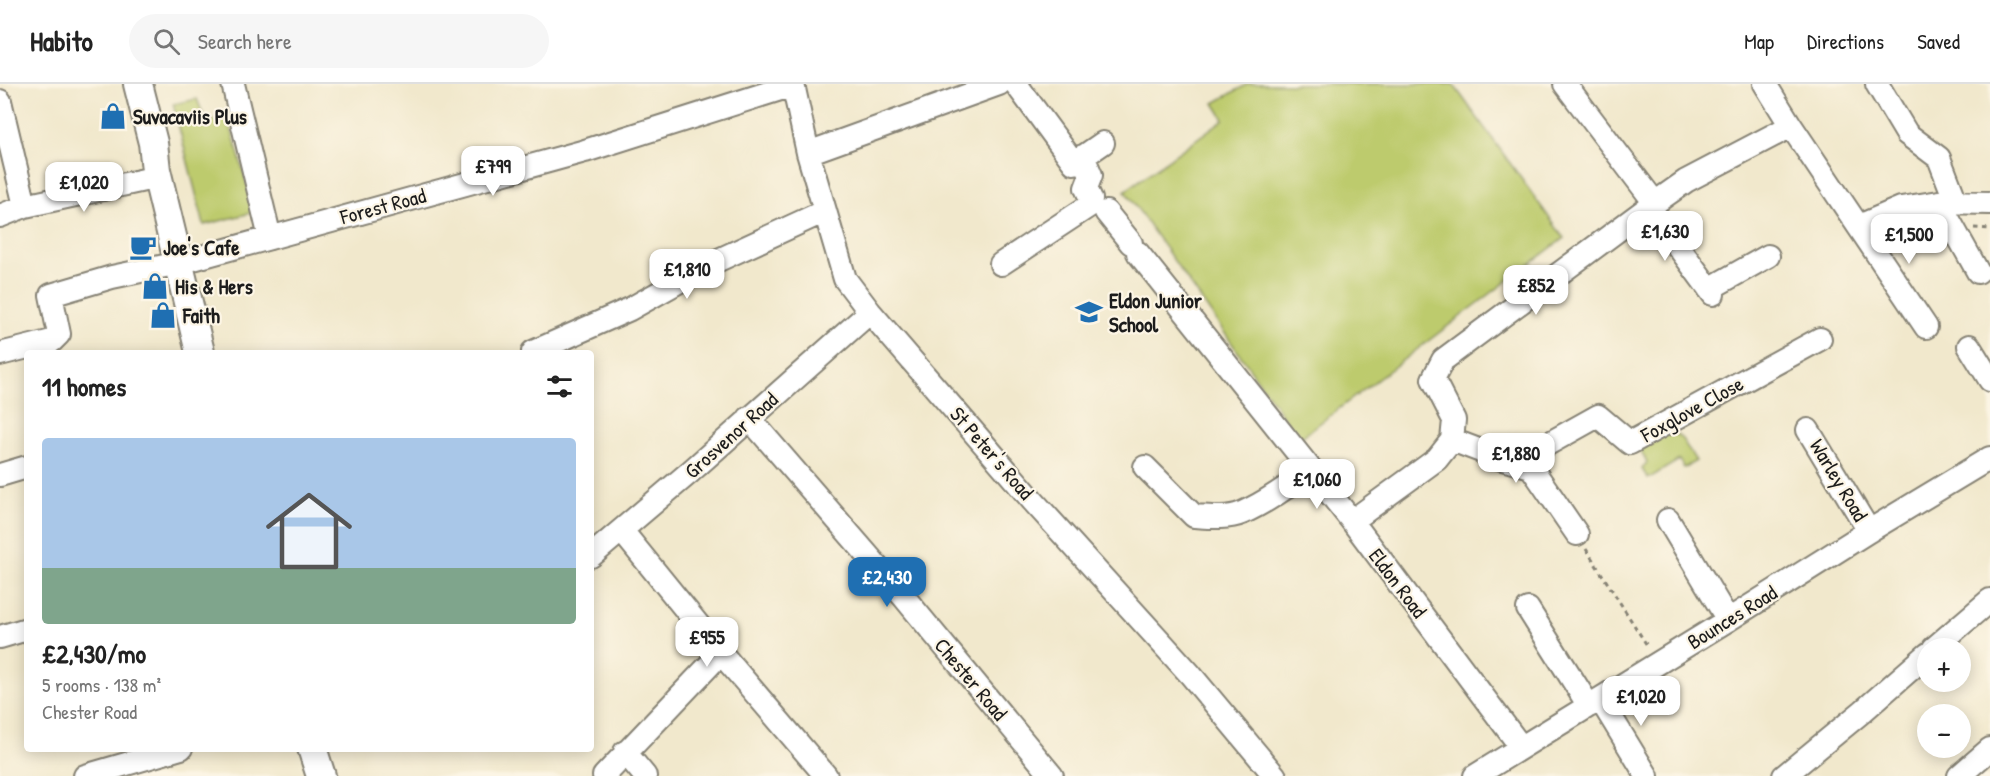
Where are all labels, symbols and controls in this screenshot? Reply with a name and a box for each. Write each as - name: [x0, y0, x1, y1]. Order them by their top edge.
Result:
- search box: [129, 14, 549, 68]
- text: Habito: [30, 22, 93, 60]
- icon: search: [150, 25, 183, 58]
- text: Search here: [198, 26, 292, 56]
- text: Map: [1744, 27, 1774, 56]
- text: Directions: [1807, 27, 1884, 56]
- text: Saved: [1917, 27, 1960, 56]
- shop icon: Suvacaviis Plus: [98, 101, 128, 131]
- place label: Suvacaviis Plus: [133, 102, 247, 131]
- pin: £799: [457, 146, 529, 197]
- text: £799: [475, 152, 511, 179]
- pin: £1,020: [35, 162, 133, 213]
- text: £1,020: [59, 168, 109, 195]
- street label: Forest Road: [336, 181, 429, 232]
- pin: £1,630: [1616, 211, 1714, 262]
- pin: £1,500: [1860, 214, 1958, 265]
- text: £1,630: [1641, 217, 1689, 244]
- text: £1,500: [1885, 220, 1933, 247]
- cafe icon: Joe's Cafe: [128, 232, 158, 262]
- place label: Joe's Cafe: [163, 233, 240, 262]
- pin: £1,810: [638, 249, 736, 300]
- text: £1,810: [663, 255, 711, 282]
- pin: £852: [1500, 265, 1572, 316]
- shop icon: His & Hers: [140, 271, 170, 301]
- text: £852: [1517, 271, 1555, 298]
- place label: His & Hers: [175, 272, 253, 301]
- place label: Eldon Junior School: [1109, 286, 1203, 339]
- school or university icon: Eldon Junior School: [1074, 297, 1104, 327]
- shop icon: Faith: [148, 300, 178, 330]
- place label: Faith: [182, 301, 220, 330]
- text: 11 homes: [42, 369, 126, 404]
- street label: Foxglove Close: [1635, 369, 1748, 449]
- icon: filters: [543, 370, 576, 403]
- street label: Grosvenor Road: [678, 385, 784, 485]
- street label: St Peter's Road: [943, 400, 1041, 506]
- pin: £1,880: [1467, 433, 1565, 484]
- street label: Warley Road: [1803, 433, 1875, 527]
- text: £1,880: [1492, 439, 1540, 466]
- pin: £1,060: [1268, 459, 1366, 510]
- text: £1,060: [1293, 465, 1341, 492]
- icon: home: [255, 477, 363, 585]
- street label: Eldon Road: [1362, 542, 1434, 624]
- pin: £2,430: [838, 557, 936, 608]
- text: £2,430: [862, 563, 912, 590]
- street label: Bounces Road: [1682, 578, 1782, 656]
- pin: £955: [671, 617, 743, 668]
- text: £955: [689, 623, 725, 650]
- street label: Chester Road: [928, 631, 1014, 727]
- text: £2,430/mo: [42, 636, 146, 671]
- map controls: [1917, 638, 1971, 758]
- button: +: [1917, 638, 1971, 692]
- text: 5 rooms · 138 m²: [42, 671, 161, 698]
- pin: £1,020: [1592, 676, 1690, 727]
- text: £1,020: [1616, 682, 1666, 709]
- text: Chester Road: [42, 698, 137, 725]
- button: −: [1917, 704, 1971, 758]

